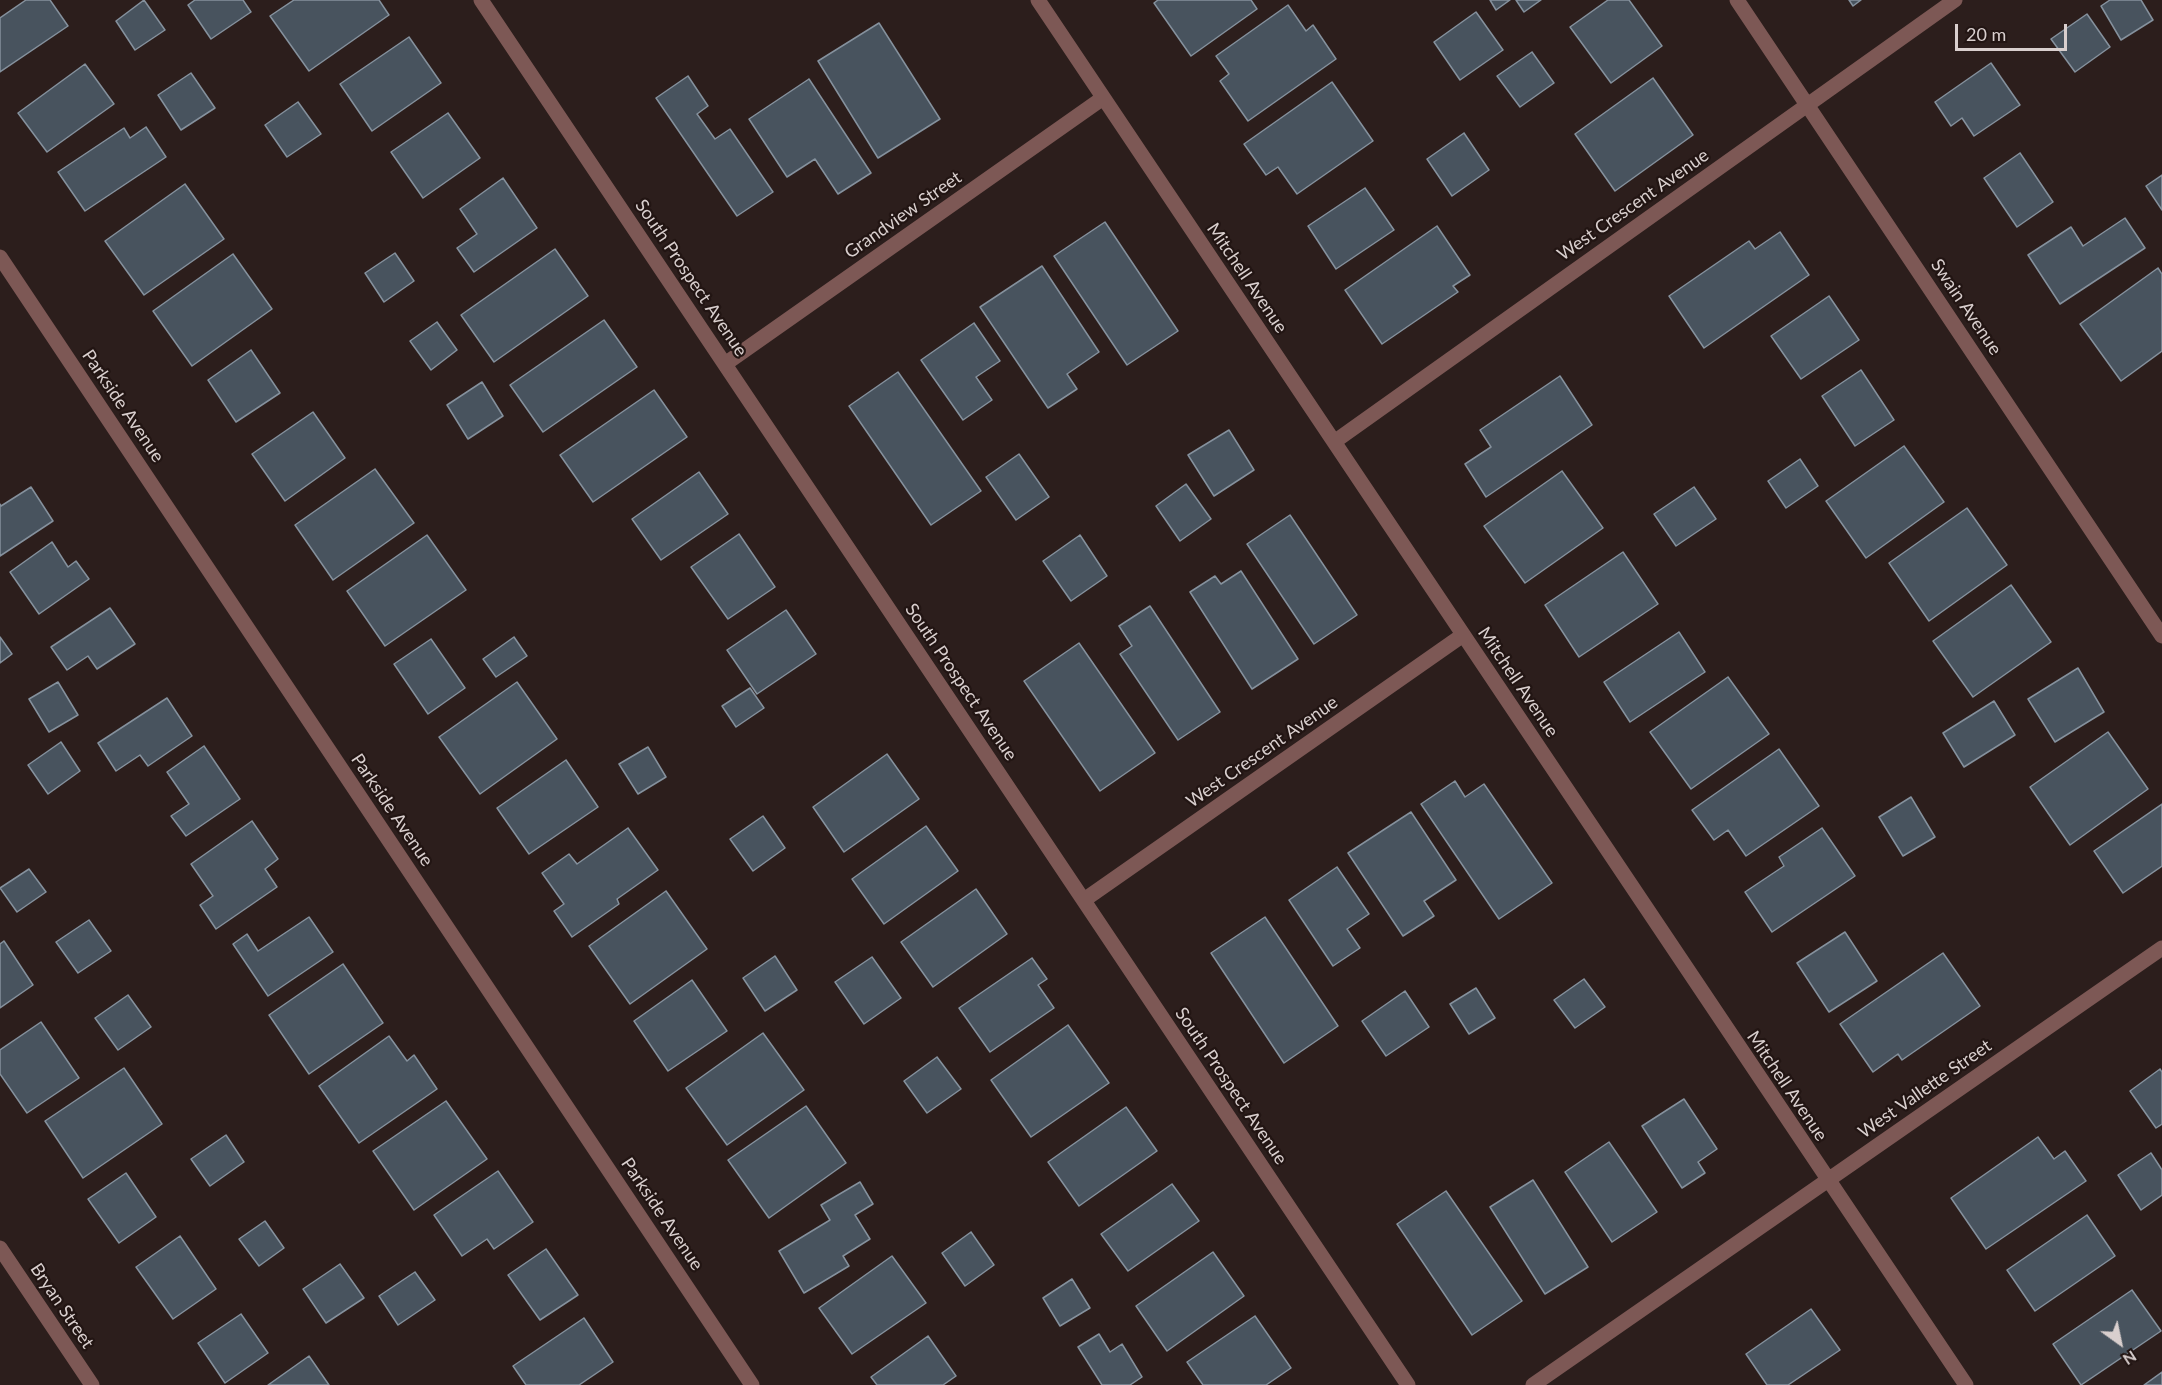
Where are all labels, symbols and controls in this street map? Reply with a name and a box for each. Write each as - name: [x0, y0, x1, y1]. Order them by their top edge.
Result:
- scale bar: [1958, 12, 2070, 50]
- text: 20 m: [1966, 23, 2006, 45]
- street label: West Crescent Avenue: [1553, 145, 1713, 265]
- street label: Grandview Street: [840, 167, 966, 263]
- street label: South Prospect Avenue: [630, 195, 752, 361]
- street label: Mitchell Avenue: [1202, 219, 1292, 337]
- street label: Swain Avenue: [1926, 255, 2006, 359]
- street label: Parkside Avenue: [77, 346, 169, 466]
- street label: South Prospect Avenue: [900, 599, 1022, 765]
- street label: Mitchell Avenue: [1473, 623, 1563, 741]
- street label: West Crescent Avenue: [1182, 692, 1342, 812]
- street label: Parkside Avenue: [346, 750, 438, 870]
- street label: South Prospect Avenue: [1170, 1003, 1292, 1169]
- street label: Mitchell Avenue: [1742, 1027, 1832, 1145]
- street label: West Vallette Street: [1854, 1035, 1996, 1143]
- street label: Parkside Avenue: [616, 1154, 708, 1274]
- street label: Bryan Street: [26, 1259, 98, 1353]
- north arrow: [2090, 1313, 2150, 1373]
- text: N: [2120, 1347, 2140, 1370]

